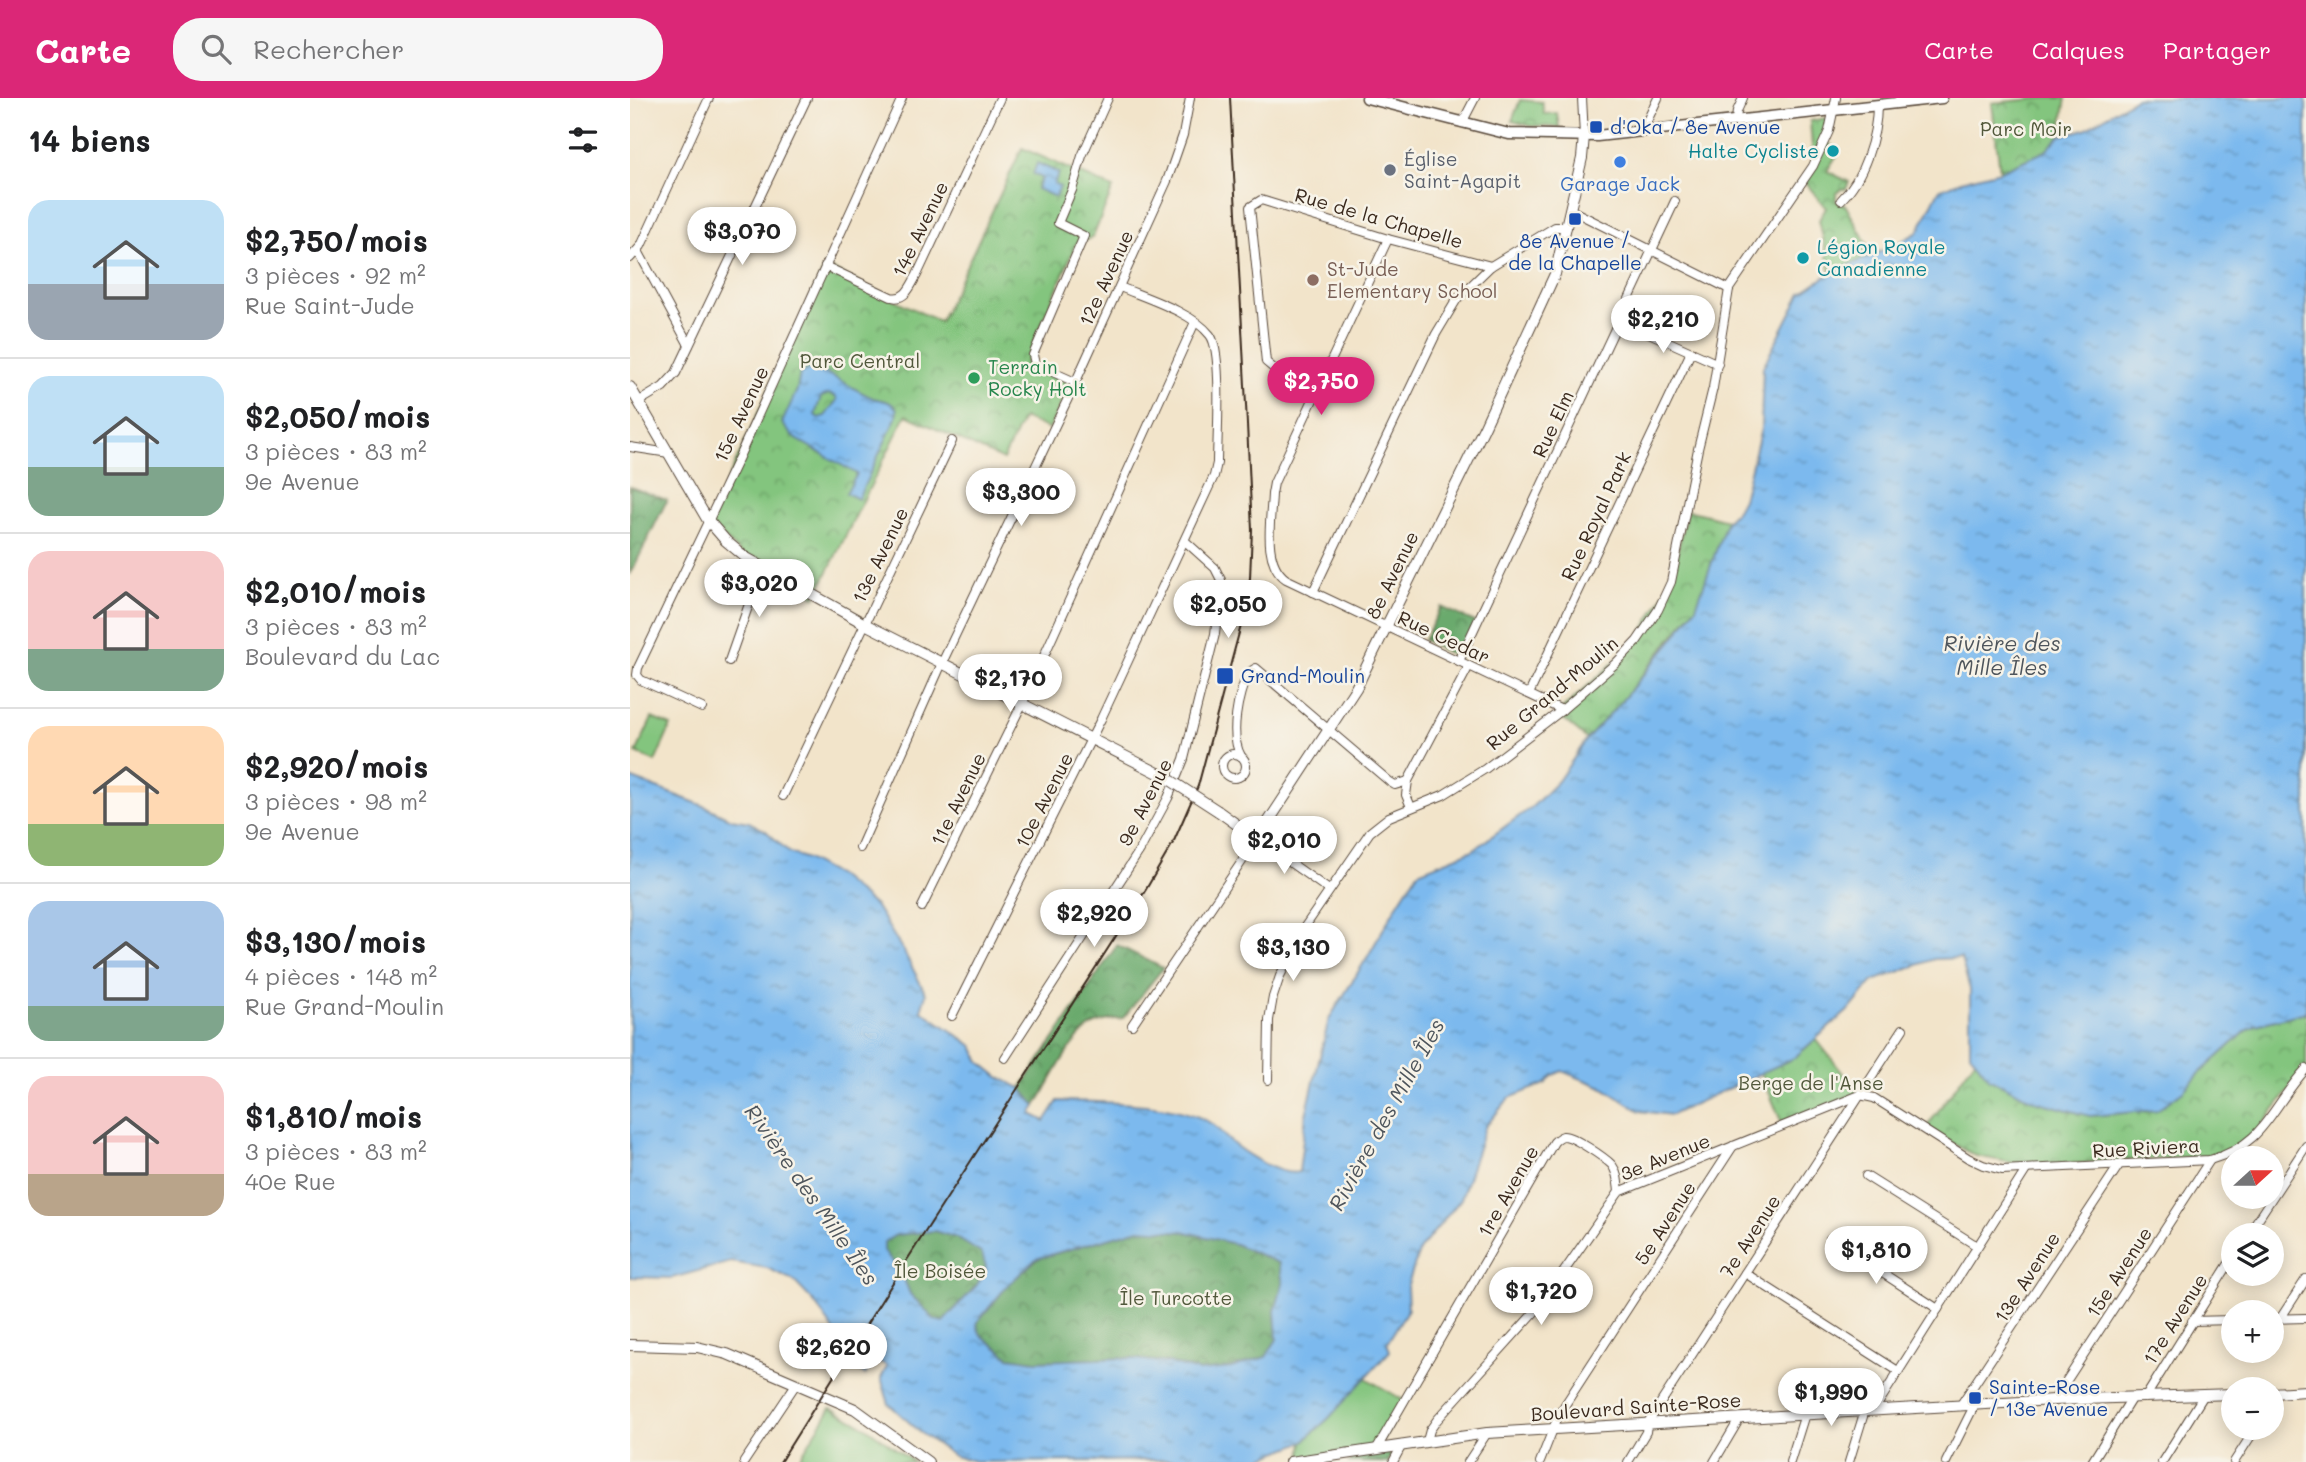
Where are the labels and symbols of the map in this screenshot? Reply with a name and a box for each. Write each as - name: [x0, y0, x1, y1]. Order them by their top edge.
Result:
- place label: d'Oka / 8e Avenue: [1610, 114, 1780, 139]
- park label: Parc Moir: [1980, 116, 2072, 141]
- marker: d'Oka / 8e Avenue: [1588, 119, 1604, 135]
- place label: Halte Cycliste: [1688, 138, 1819, 163]
- marker: Halte Cycliste: [1825, 143, 1841, 159]
- place label: Église Saint-Agapit: [1404, 146, 1521, 193]
- marker: Garage Jack: [1612, 154, 1628, 170]
- marker: Église Saint-Agapit: [1382, 162, 1398, 178]
- place label: Garage Jack: [1560, 171, 1680, 196]
- street label: 14e Avenue: [886, 177, 953, 281]
- street label: Rue de la Chapelle: [1292, 182, 1466, 254]
- pin: $3,070: [685, 208, 799, 267]
- marker: 8e Avenue / de la Chapelle: [1567, 211, 1583, 227]
- street label: 12e Avenue: [1073, 226, 1139, 330]
- place label: 8e Avenue / de la Chapelle: [1508, 228, 1642, 275]
- place label: Légion Royale Canadienne: [1817, 234, 1946, 281]
- marker: Légion Royale Canadienne: [1795, 250, 1811, 266]
- place label: St-Jude Elementary School: [1327, 256, 1497, 303]
- marker: St-Jude Elementary School: [1305, 272, 1321, 288]
- pin: $2,210: [1606, 296, 1720, 355]
- park label: Parc Central: [800, 348, 920, 373]
- place label: Terrain Rocky Holt: [988, 354, 1087, 401]
- pin: $2,750: [1264, 358, 1378, 417]
- street label: 15e Avenue: [707, 362, 774, 466]
- marker: Terrain Rocky Holt: [966, 370, 982, 386]
- street label: Rue Elm: [1526, 386, 1579, 461]
- street label: Rue Royal Park: [1555, 447, 1636, 584]
- pin: $3,300: [964, 468, 1078, 528]
- street label: 13e Avenue: [846, 503, 913, 607]
- street label: 8e Avenue: [1359, 527, 1424, 623]
- pin: $3,020: [702, 560, 816, 619]
- pin: $2,050: [1171, 580, 1285, 640]
- street label: Rue Cedar: [1394, 604, 1494, 669]
- water label: Rivière des Mille Îles: [1943, 629, 2061, 680]
- street label: Rue Grand-Moulin: [1481, 630, 1623, 755]
- pin: $2,170: [953, 654, 1067, 714]
- place label: Grand-Moulin: [1241, 663, 1365, 688]
- marker: Grand-Moulin: [1215, 666, 1235, 686]
- street label: 11e Avenue: [924, 748, 991, 849]
- street label: 10e Avenue: [1009, 748, 1078, 852]
- street label: 9e Avenue: [1112, 754, 1177, 850]
- pin: $2,010: [1227, 816, 1341, 876]
- pin: $2,920: [1037, 890, 1151, 949]
- pin: $3,130: [1236, 924, 1350, 983]
- water label: Rivière des Mille Îles: [1322, 1014, 1450, 1215]
- park label: Berge de l'Anse: [1738, 1070, 1884, 1095]
- water label: Rivière des Mille Îles: [740, 1098, 885, 1290]
- street label: 3e Avenue: [1616, 1127, 1713, 1186]
- street label: Rue Riviera: [2092, 1132, 2200, 1163]
- street label: 1re Avenue: [1471, 1140, 1544, 1241]
- north arrow: [2221, 1146, 2284, 1209]
- street label: 5e Avenue: [1628, 1176, 1701, 1269]
- street label: 7e Avenue: [1713, 1189, 1786, 1282]
- street label: 15e Avenue: [2080, 1222, 2157, 1322]
- pin: $1,810: [1819, 1226, 1933, 1286]
- street label: 13e Avenue: [1988, 1227, 2065, 1327]
- park label: Île Boisée: [894, 1258, 986, 1283]
- pin: $1,720: [1484, 1268, 1598, 1327]
- street label: 17e Avenue: [2137, 1269, 2212, 1369]
- park label: Île Turcotte: [1120, 1285, 1232, 1310]
- pin: $2,620: [776, 1324, 890, 1383]
- pin: $1,990: [1774, 1368, 1888, 1428]
- place label: Sainte-Rose / 13e Avenue: [1989, 1374, 2108, 1421]
- street label: Boulevard Sainte-Rose: [1530, 1387, 1742, 1426]
- marker: Sainte-Rose / 13e Avenue: [1967, 1390, 1983, 1406]

